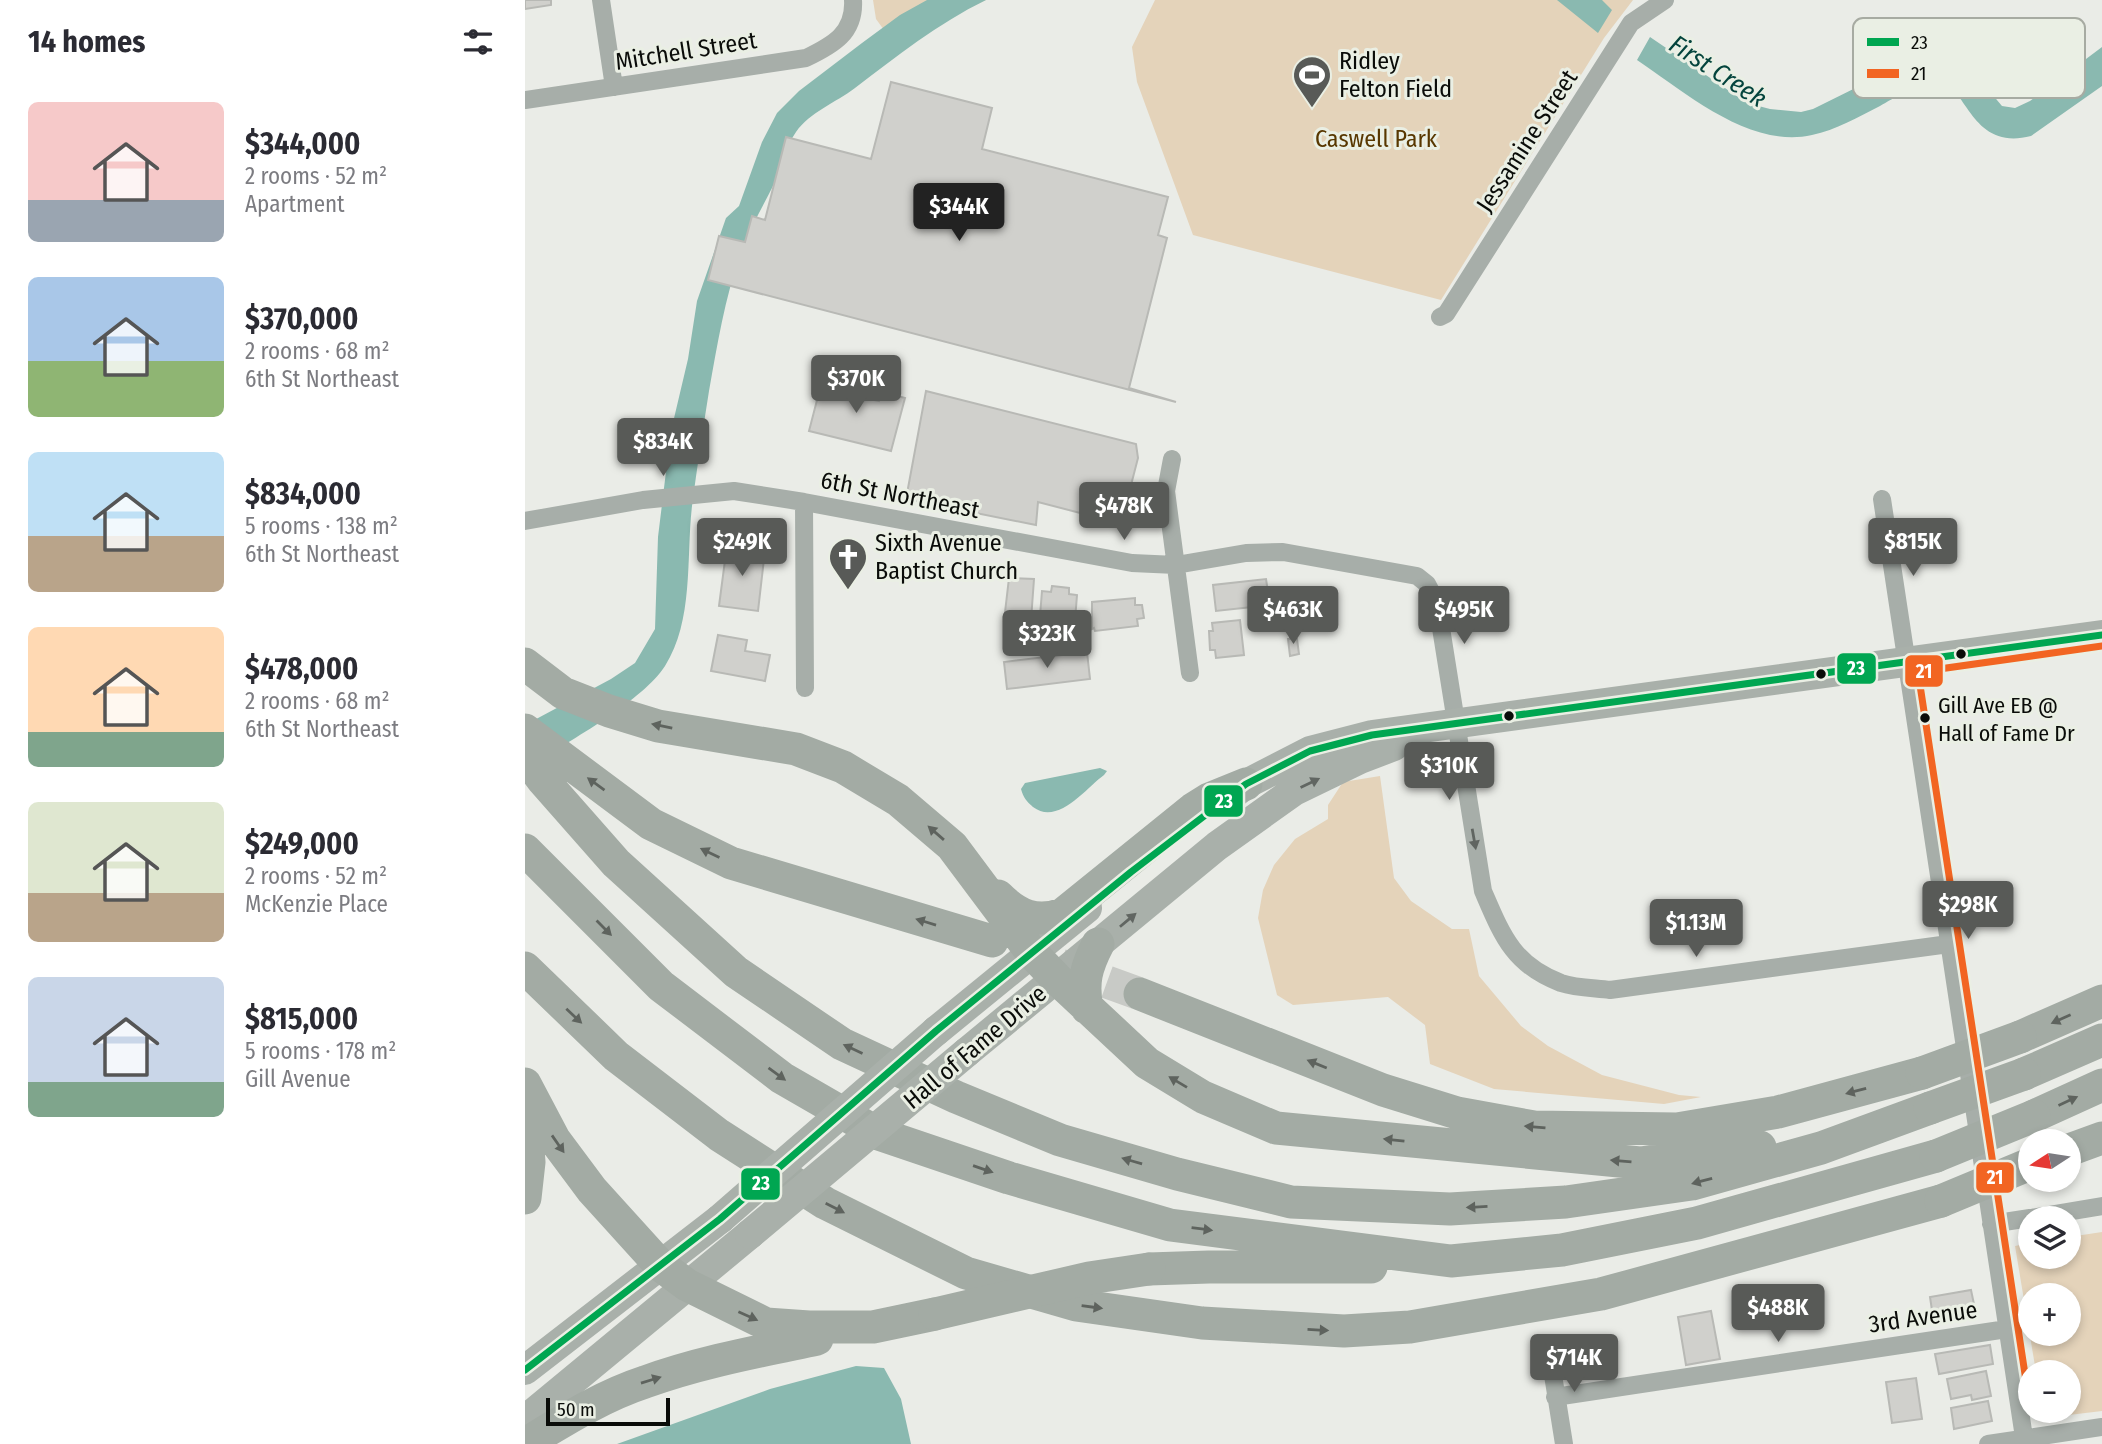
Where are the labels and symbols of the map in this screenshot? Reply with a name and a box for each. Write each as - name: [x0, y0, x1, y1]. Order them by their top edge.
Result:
- legend: [1853, 18, 2085, 98]
- street label: Mitchell Street: [613, 26, 759, 76]
- water label: First Creek: [1663, 29, 1772, 114]
- text: 23: [1911, 31, 1928, 54]
- place label: Ridley Felton Field: [1339, 47, 1452, 103]
- sports icon: Ridley Felton Field: [1291, 54, 1333, 109]
- text: 21: [1911, 62, 1926, 85]
- street label: Jessamine Street: [1471, 65, 1583, 217]
- park label: Caswell Park: [1315, 125, 1438, 153]
- pin: $344K: [910, 184, 1008, 243]
- pin: $370K: [807, 356, 905, 415]
- pin: $834K: [614, 419, 712, 478]
- street label: 6th St Northeast: [818, 466, 982, 524]
- pin: $478K: [1075, 482, 1173, 542]
- pin: $249K: [693, 518, 791, 578]
- pin: $815K: [1864, 518, 1962, 578]
- place label: Sixth Avenue Baptist Church: [875, 529, 1018, 585]
- church icon: Sixth Avenue Baptist Church: [827, 536, 869, 591]
- pin: $463K: [1244, 586, 1342, 646]
- pin: $495K: [1415, 586, 1513, 646]
- pin: $323K: [998, 610, 1096, 670]
- unlabelled marker: [1954, 647, 1968, 661]
- line badge: 23: [1836, 652, 1877, 685]
- line badge: 21: [1904, 654, 1944, 688]
- text: 23: [1846, 657, 1865, 680]
- text: 21: [1915, 660, 1932, 683]
- unlabelled marker: [1814, 667, 1828, 681]
- place label: Gill Ave EB @ Hall of Fame Dr: [1938, 692, 2075, 747]
- unlabelled marker: [1502, 709, 1516, 723]
- marker: Gill Ave EB @ Hall of Fame Dr: [1918, 711, 1932, 725]
- one-way arrow: [651, 720, 673, 731]
- pin: $310K: [1400, 742, 1498, 802]
- one-way arrow: [587, 777, 605, 791]
- one-way arrow: [1300, 778, 1320, 789]
- line badge: 23: [1203, 784, 1244, 818]
- text: 23: [1214, 790, 1233, 813]
- one-way arrow: [927, 826, 944, 841]
- one-way arrow: [1469, 828, 1480, 850]
- one-way arrow: [700, 847, 720, 858]
- pin: $298K: [1919, 881, 2017, 941]
- pin: $1.13M: [1639, 900, 1753, 959]
- one-way arrow: [1119, 912, 1137, 927]
- one-way arrow: [916, 916, 937, 926]
- one-way arrow: [595, 919, 611, 936]
- street label: Hall of Fame Drive: [898, 979, 1052, 1115]
- one-way arrow: [565, 1008, 583, 1024]
- one-way arrow: [2051, 1013, 2071, 1025]
- one-way arrow: [843, 1043, 863, 1055]
- one-way arrow: [1307, 1059, 1328, 1070]
- one-way arrow: [768, 1067, 786, 1081]
- one-way arrow: [1168, 1075, 1187, 1088]
- one-way arrow: [1845, 1086, 1867, 1097]
- one-way arrow: [2058, 1095, 2078, 1107]
- one-way arrow: [1524, 1121, 1546, 1132]
- north arrow: [2018, 1129, 2081, 1192]
- one-way arrow: [551, 1135, 565, 1153]
- one-way arrow: [1383, 1135, 1405, 1146]
- one-way arrow: [1121, 1155, 1143, 1166]
- one-way arrow: [1610, 1155, 1632, 1166]
- line badge: 21: [1975, 1161, 2015, 1194]
- one-way arrow: [972, 1164, 993, 1175]
- text: 21: [1986, 1166, 2003, 1189]
- line badge: 23: [740, 1167, 781, 1201]
- text: 23: [751, 1172, 770, 1195]
- one-way arrow: [1691, 1176, 1713, 1187]
- one-way arrow: [1466, 1202, 1488, 1213]
- one-way arrow: [825, 1203, 845, 1214]
- one-way arrow: [1191, 1223, 1213, 1234]
- pin: $488K: [1729, 1284, 1827, 1344]
- street label: 3rd Avenue: [1867, 1296, 1979, 1338]
- one-way arrow: [1081, 1302, 1103, 1313]
- one-way arrow: [738, 1310, 758, 1322]
- one-way arrow: [1307, 1325, 1329, 1336]
- pin: $714K: [1525, 1334, 1623, 1394]
- one-way arrow: [641, 1375, 662, 1385]
- scale bar: [546, 1395, 670, 1427]

